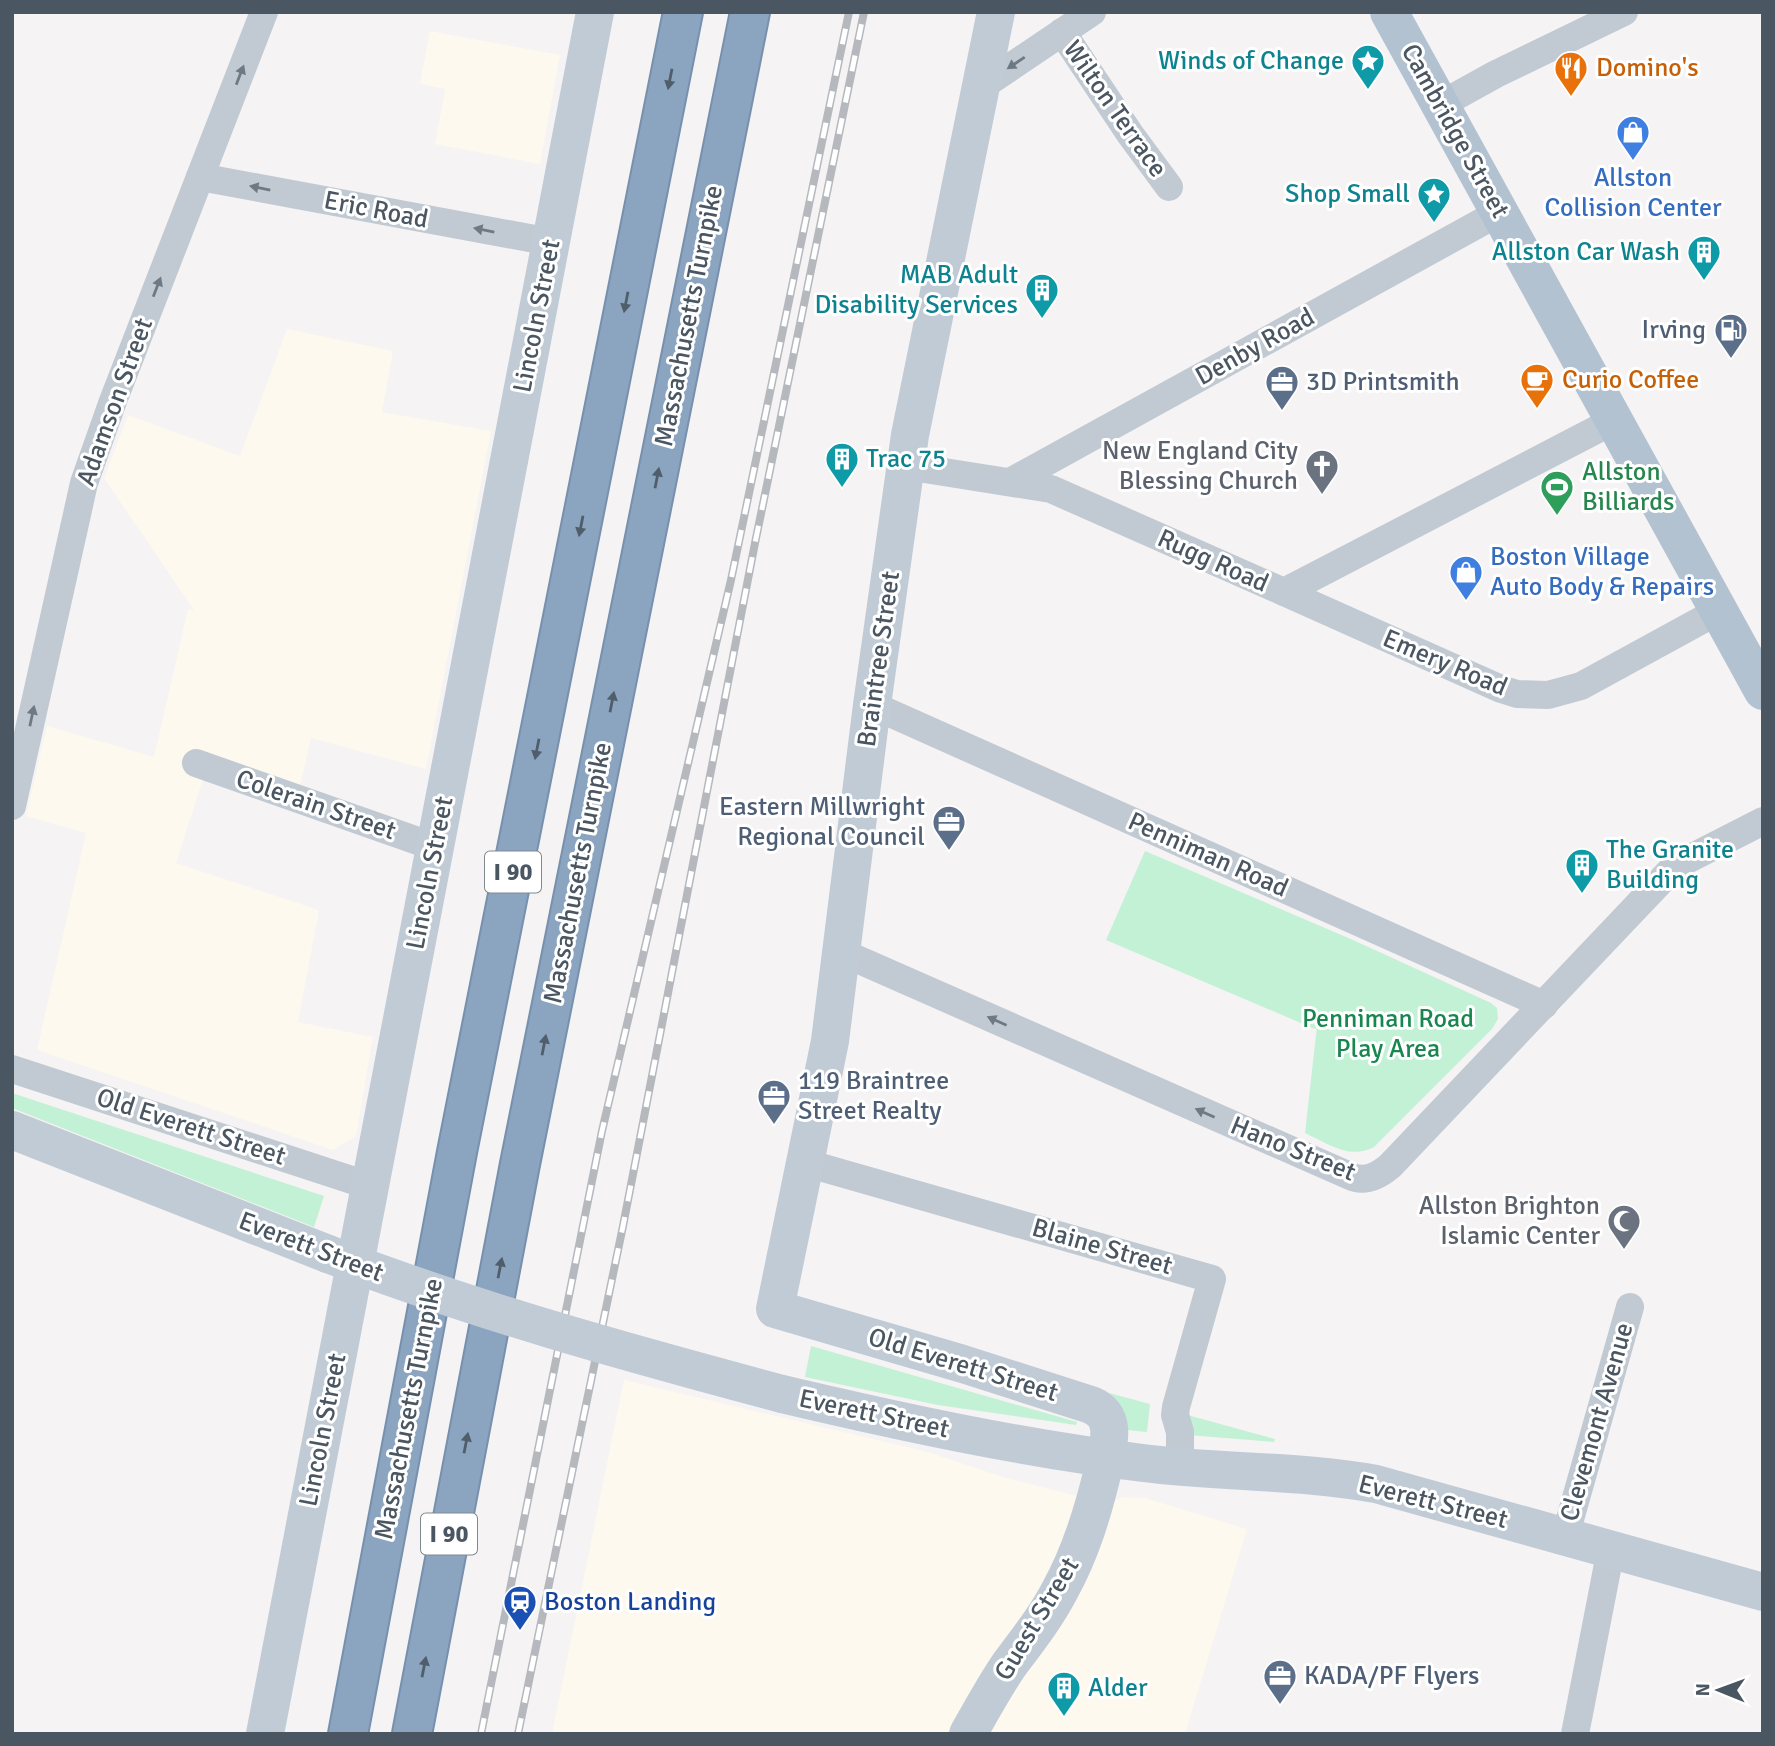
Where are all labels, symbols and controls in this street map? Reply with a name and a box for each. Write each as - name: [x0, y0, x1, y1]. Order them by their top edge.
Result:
- street label: Wilton Terrace: [1056, 35, 1174, 183]
- street label: Cambridge Street: [1394, 38, 1516, 224]
- place icon: Winds of Change: [1349, 42, 1387, 91]
- place label: Winds of Change: [1158, 45, 1344, 77]
- restaurant icon: Domino's: [1552, 49, 1590, 98]
- place label: Domino's: [1596, 52, 1699, 84]
- one-way arrow: [1007, 56, 1025, 70]
- one-way arrow: [234, 64, 245, 85]
- one-way arrow: [664, 68, 675, 90]
- shop icon: Allston Collision Center: [1614, 113, 1652, 162]
- place label: Allston Collision Center: [1545, 162, 1722, 224]
- place icon: Shop Small: [1415, 175, 1453, 224]
- place label: Shop Small: [1285, 178, 1410, 210]
- one-way arrow: [249, 182, 271, 193]
- street label: Massachusetts Turnpike: [648, 183, 730, 449]
- street label: Eric Road: [321, 184, 431, 236]
- one-way arrow: [473, 224, 495, 235]
- building icon: Allston Car Wash: [1685, 233, 1723, 282]
- place label: Allston Car Wash: [1492, 236, 1680, 268]
- street label: Lincoln Street: [506, 237, 568, 395]
- place label: MAB Adult Disability Services: [814, 259, 1018, 321]
- building icon: MAB Adult Disability Services: [1023, 271, 1061, 320]
- one-way arrow: [152, 276, 163, 297]
- one-way arrow: [620, 291, 631, 313]
- street label: Denby Road: [1190, 301, 1320, 393]
- fuel station icon: Irving: [1712, 311, 1750, 360]
- street label: Adamson Street: [70, 314, 160, 490]
- place label: Irving: [1642, 314, 1706, 346]
- cafe icon: Curio Coffee: [1518, 361, 1556, 410]
- office icon: 3D Printsmith: [1263, 363, 1301, 412]
- place label: Curio Coffee: [1562, 364, 1699, 396]
- place label: 3D Printsmith: [1306, 366, 1460, 398]
- place label: New England City Blessing Church: [1102, 435, 1298, 497]
- building icon: Trac 75: [823, 440, 861, 489]
- place label: Trac 75: [866, 443, 946, 475]
- church icon: New England City Blessing Church: [1303, 447, 1341, 496]
- place label: Allston Billiards: [1582, 456, 1674, 518]
- one-way arrow: [651, 467, 662, 489]
- sports icon: Allston Billiards: [1538, 468, 1576, 517]
- one-way arrow: [576, 515, 587, 537]
- street label: Rugg Road: [1153, 522, 1273, 600]
- place label: Boston Village Auto Body & Repairs: [1490, 541, 1714, 603]
- shop icon: Boston Village Auto Body & Repairs: [1447, 553, 1485, 602]
- street label: Braintree Street: [851, 569, 907, 749]
- street label: Emery Road: [1378, 622, 1512, 704]
- one-way arrow: [607, 691, 618, 713]
- one-way arrow: [27, 705, 38, 727]
- one-way arrow: [532, 738, 543, 760]
- street label: Massachusetts Turnpike: [537, 740, 619, 1006]
- street label: Colerain Street: [232, 763, 400, 847]
- place label: Eastern Millwright Regional Council: [719, 791, 925, 853]
- street label: Lincoln Street: [399, 794, 461, 952]
- office icon: Eastern Millwright Regional Council: [930, 803, 968, 852]
- street label: Penniman Road: [1123, 805, 1293, 905]
- place label: The Granite Building: [1606, 834, 1734, 896]
- building icon: The Granite Building: [1563, 846, 1601, 895]
- road number: I 90: [485, 852, 541, 892]
- park label: Penniman Road Play Area: [1302, 1003, 1474, 1065]
- one-way arrow: [987, 1015, 1007, 1027]
- one-way arrow: [538, 1034, 549, 1056]
- place label: 119 Braintree Street Realty: [798, 1065, 949, 1127]
- office icon: 119 Braintree Street Realty: [755, 1077, 793, 1126]
- street label: Old Everett Street: [93, 1081, 289, 1173]
- one-way arrow: [1195, 1107, 1216, 1118]
- street label: Hano Street: [1226, 1109, 1360, 1189]
- place label: Allston Brighton Islamic Center: [1419, 1190, 1600, 1252]
- mosque icon: Allston Brighton Islamic Center: [1605, 1202, 1643, 1251]
- street label: Everett Street: [234, 1205, 388, 1289]
- street label: Blaine Street: [1028, 1212, 1176, 1282]
- one-way arrow: [495, 1257, 506, 1279]
- street label: Massachusetts Turnpike: [368, 1276, 450, 1542]
- street label: Clevemont Avenue: [1553, 1319, 1641, 1525]
- street label: Old Everett Street: [864, 1321, 1062, 1409]
- street label: Lincoln Street: [292, 1351, 354, 1509]
- street label: Everett Street: [796, 1382, 952, 1446]
- one-way arrow: [461, 1432, 472, 1454]
- street label: Everett Street: [1355, 1468, 1511, 1536]
- road number: I 90: [421, 1514, 477, 1554]
- street label: Guest Street: [988, 1552, 1086, 1686]
- station icon: Boston Landing: [501, 1583, 539, 1632]
- place label: Boston Landing: [544, 1586, 716, 1618]
- north arrow: [1684, 1655, 1754, 1725]
- one-way arrow: [419, 1656, 430, 1678]
- office icon: KADA/PF Flyers: [1261, 1657, 1299, 1706]
- place label: KADA/PF Flyers: [1304, 1660, 1479, 1692]
- building icon: Alder: [1045, 1669, 1083, 1718]
- place label: Alder: [1088, 1672, 1148, 1704]
- text: N: [1691, 1683, 1715, 1697]

